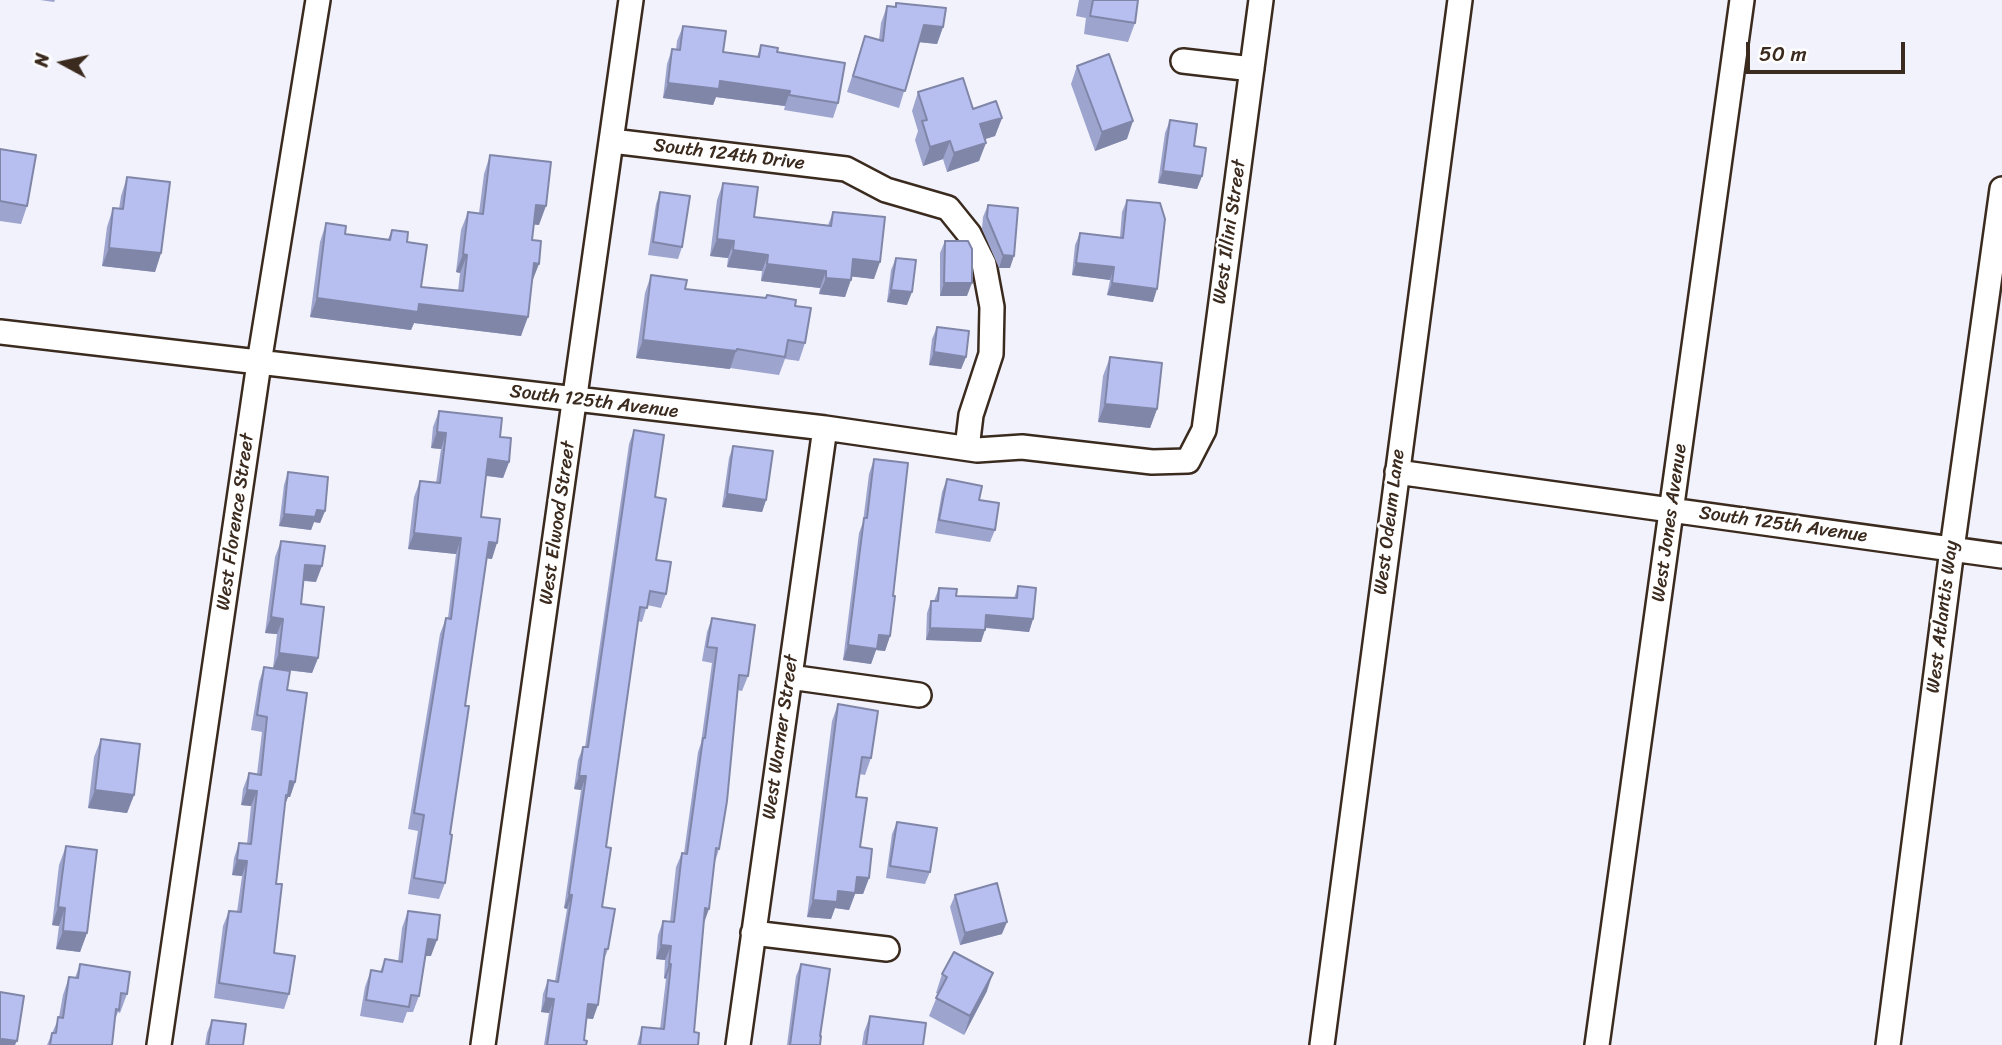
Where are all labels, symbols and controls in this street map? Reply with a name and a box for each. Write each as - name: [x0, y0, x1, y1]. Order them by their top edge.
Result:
- north arrow: [28, 28, 98, 98]
- scale bar: [1750, 28, 1909, 72]
- text: 50 m: [1759, 35, 1807, 73]
- text: N: [24, 51, 59, 69]
- street label: South 124th Drive: [652, 134, 806, 176]
- street label: West Illini Street: [1209, 158, 1251, 306]
- street label: South 125th Avenue: [508, 380, 680, 424]
- street label: West Florence Street: [212, 432, 260, 612]
- street label: West Elwood Street: [535, 440, 581, 606]
- street label: West Jones Avenue: [1648, 443, 1692, 603]
- street label: West Odeum Lane: [1370, 448, 1410, 596]
- street label: South 125th Avenue: [1697, 502, 1869, 548]
- street label: West Atlantis Way: [1922, 539, 1964, 695]
- street label: West Warner Street: [758, 653, 804, 821]

